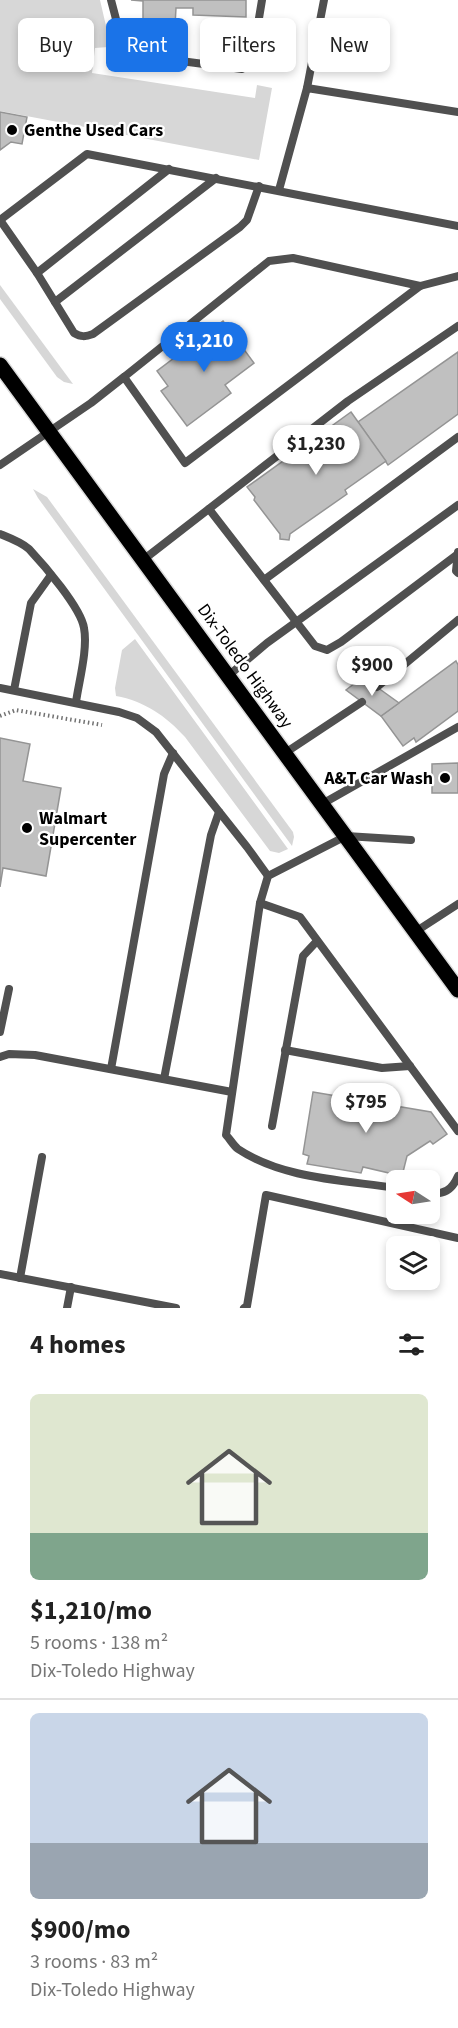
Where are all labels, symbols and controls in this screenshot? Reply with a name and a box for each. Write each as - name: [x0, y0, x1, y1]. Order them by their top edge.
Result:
- chip: Buy: [18, 18, 94, 72]
- chip: Rent: [106, 18, 188, 72]
- chip: Filters: [200, 18, 296, 72]
- chip: New: [308, 18, 390, 72]
- place label: Genthe Used Cars: [24, 118, 163, 143]
- marker: Genthe Used Cars: [5, 123, 19, 137]
- pin: $1,210: [155, 322, 253, 373]
- text: $1,210: [175, 327, 233, 355]
- pin: $1,230: [267, 425, 365, 476]
- text: $1,230: [287, 430, 345, 458]
- street label: Dix-Toledo Highway: [191, 599, 299, 734]
- pin: $900: [336, 646, 408, 697]
- text: $900: [351, 651, 393, 679]
- place label: A&T Car Wash: [323, 766, 433, 791]
- marker: A&T Car Wash: [438, 771, 452, 785]
- place label: Walmart Supercenter: [39, 806, 137, 852]
- marker: Walmart Supercenter: [20, 821, 34, 835]
- pin: $795: [330, 1083, 402, 1134]
- text: $795: [345, 1088, 387, 1116]
- north arrow: [386, 1170, 440, 1224]
- map controls: [386, 1170, 440, 1290]
- button: layers: [386, 1236, 440, 1290]
- text: 4 homes: [30, 1326, 125, 1363]
- icon: filters: [395, 1328, 428, 1361]
- icon: home: [175, 1433, 283, 1541]
- text: $1,210/mo: [30, 1592, 152, 1629]
- text: 5 rooms · 138 m²: [30, 1629, 168, 1657]
- text: Dix-Toledo Highway: [30, 1657, 195, 1685]
- icon: home: [175, 1752, 283, 1860]
- text: $900/mo: [30, 1911, 130, 1948]
- text: 3 rooms · 83 m²: [30, 1948, 158, 1976]
- text: Dix-Toledo Highway: [30, 1976, 195, 2004]

